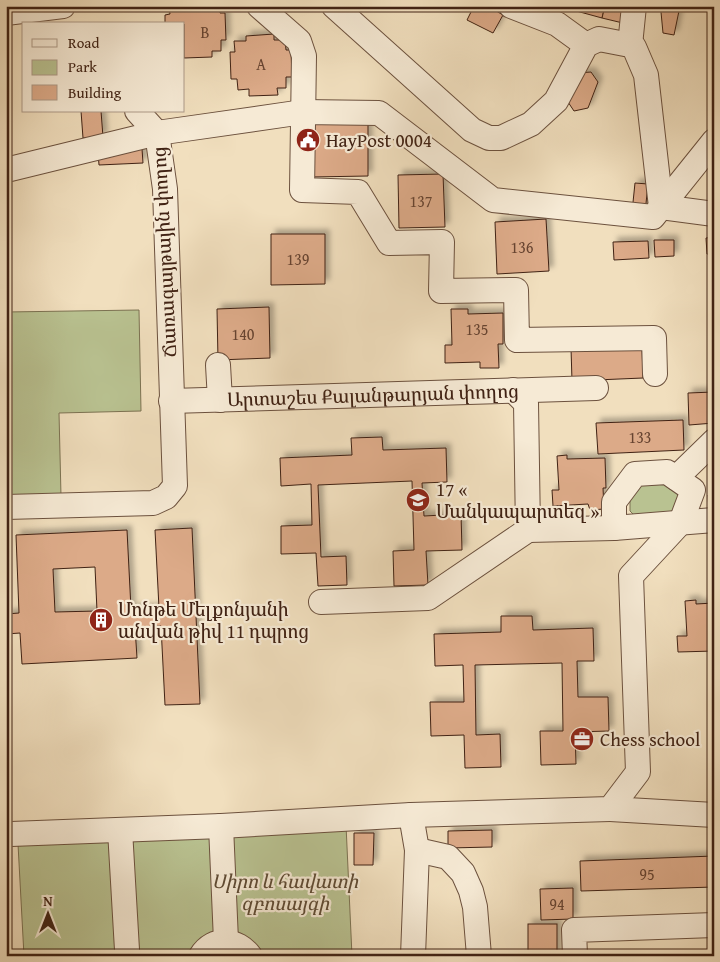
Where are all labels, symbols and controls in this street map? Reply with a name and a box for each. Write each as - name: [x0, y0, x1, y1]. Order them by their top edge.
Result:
- house number: B: [200, 20, 210, 44]
- legend: [22, 22, 185, 112]
- text: Road: [68, 32, 99, 53]
- house number: A: [256, 52, 266, 76]
- text: Park: [68, 56, 97, 77]
- text: Building: [68, 82, 122, 103]
- place label: HayPost 0004: [326, 126, 432, 154]
- public building icon: HayPost 0004: [295, 127, 321, 153]
- street label: Ճառագայթային փողոց: [144, 146, 184, 358]
- house number: 137: [409, 189, 433, 213]
- house number: 136: [510, 235, 534, 259]
- house number: 139: [286, 247, 310, 271]
- house number: 135: [465, 317, 489, 341]
- house number: 140: [231, 322, 255, 346]
- street label: Արտաշես Քալանթարյան փողոց: [227, 376, 519, 413]
- house number: 133: [628, 425, 652, 449]
- place label: 17 « Մանկապարտեզ »: [436, 475, 599, 525]
- school or university icon: 17 « Մանկապարտեզ »: [405, 487, 431, 513]
- place label: Մոնթե Մելքոնյանի անվան թիվ 11 դպրոց: [118, 595, 309, 645]
- building icon: Մոնթե Մելքոնյանի անվան թիվ 11 դպրոց: [88, 607, 114, 633]
- place label: Chess school: [600, 725, 700, 753]
- office icon: Chess school: [569, 726, 595, 752]
- house number: 95: [639, 862, 655, 886]
- park label: Սիրո և հավատի զբոսայգի: [212, 867, 359, 917]
- north arrow: [22, 890, 72, 940]
- text: N: [43, 891, 53, 911]
- house number: 94: [549, 892, 565, 916]

